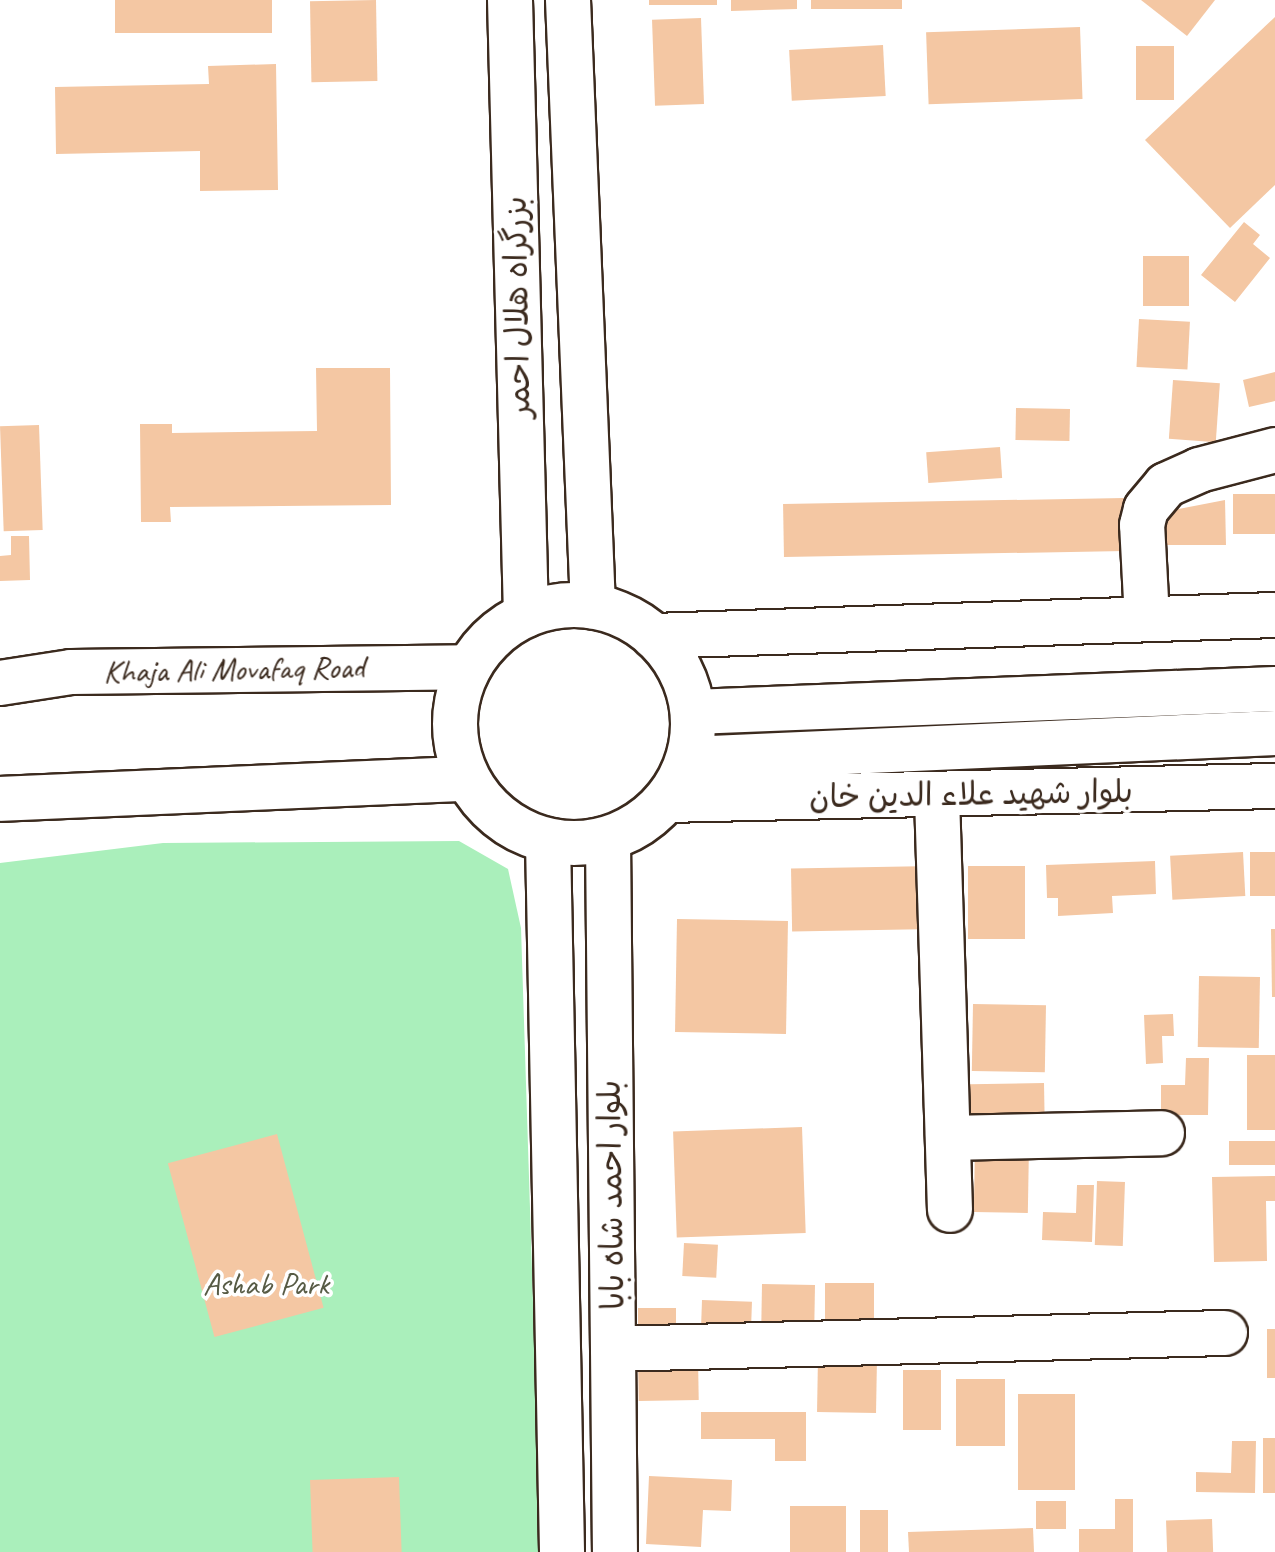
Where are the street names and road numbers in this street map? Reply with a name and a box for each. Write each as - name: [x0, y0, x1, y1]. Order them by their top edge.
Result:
- street label: بزرگراه هلال احمر: [497, 196, 539, 418]
- street label: Khaja Ali Movafaq Road: [103, 649, 365, 691]
- street label: بلوار شهید علاء الدین خان: [809, 773, 1133, 817]
- street label: بلوار احمد شاه بابا: [591, 1080, 633, 1310]

